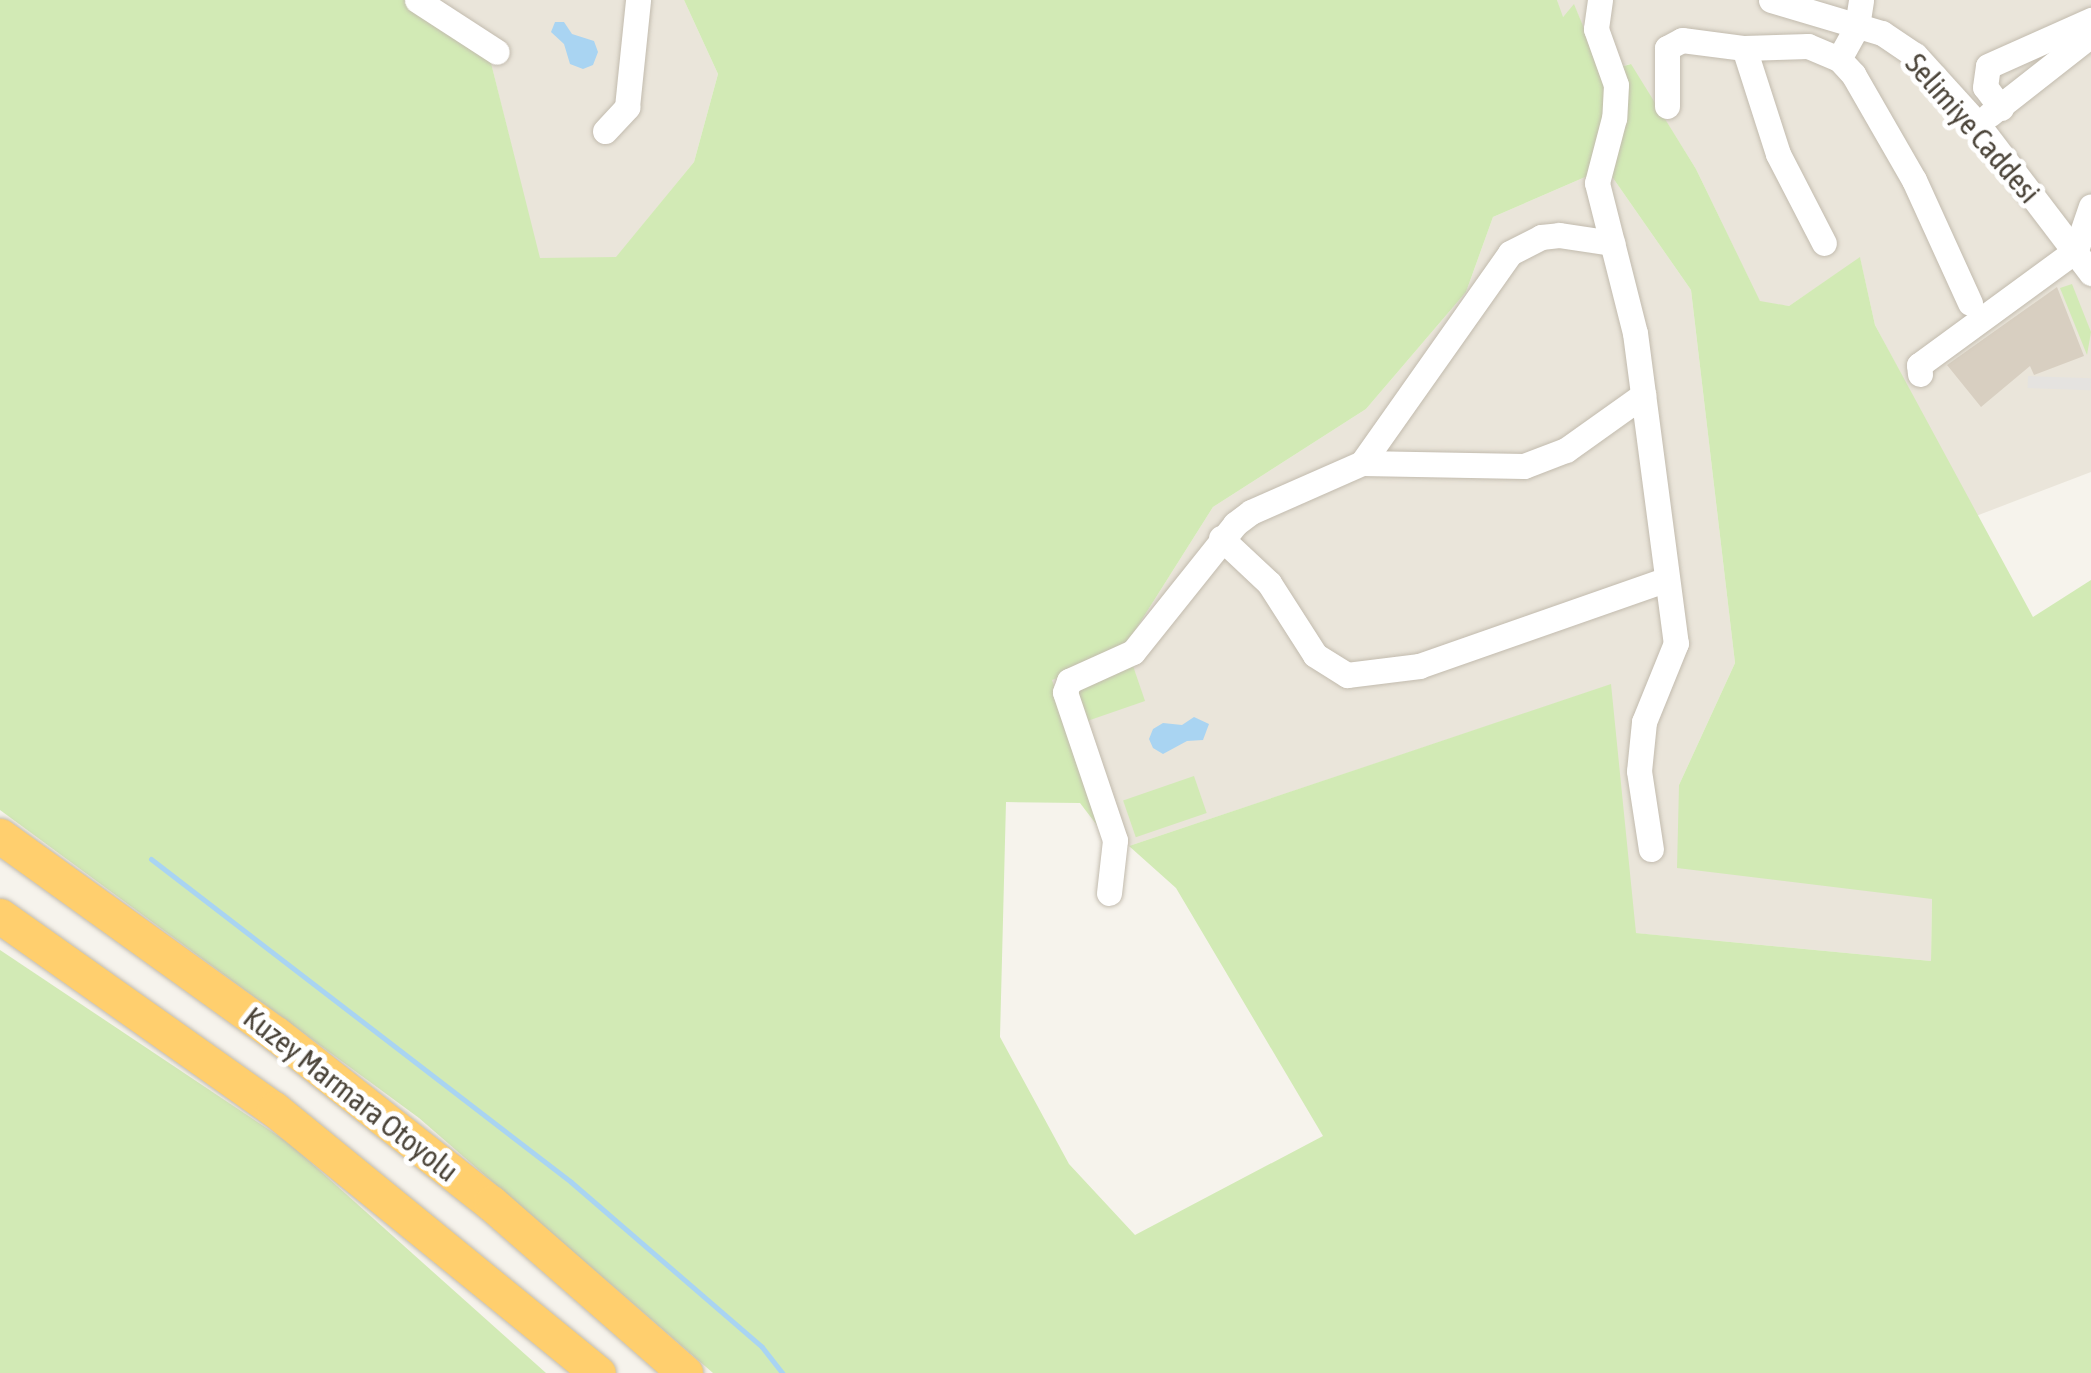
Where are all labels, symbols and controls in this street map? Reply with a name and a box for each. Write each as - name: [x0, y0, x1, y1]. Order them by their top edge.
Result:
- street label: Selimiye Caddesi: [1898, 46, 2048, 210]
- street label: Kuzey Marmara Otoyolu: [237, 999, 465, 1189]

